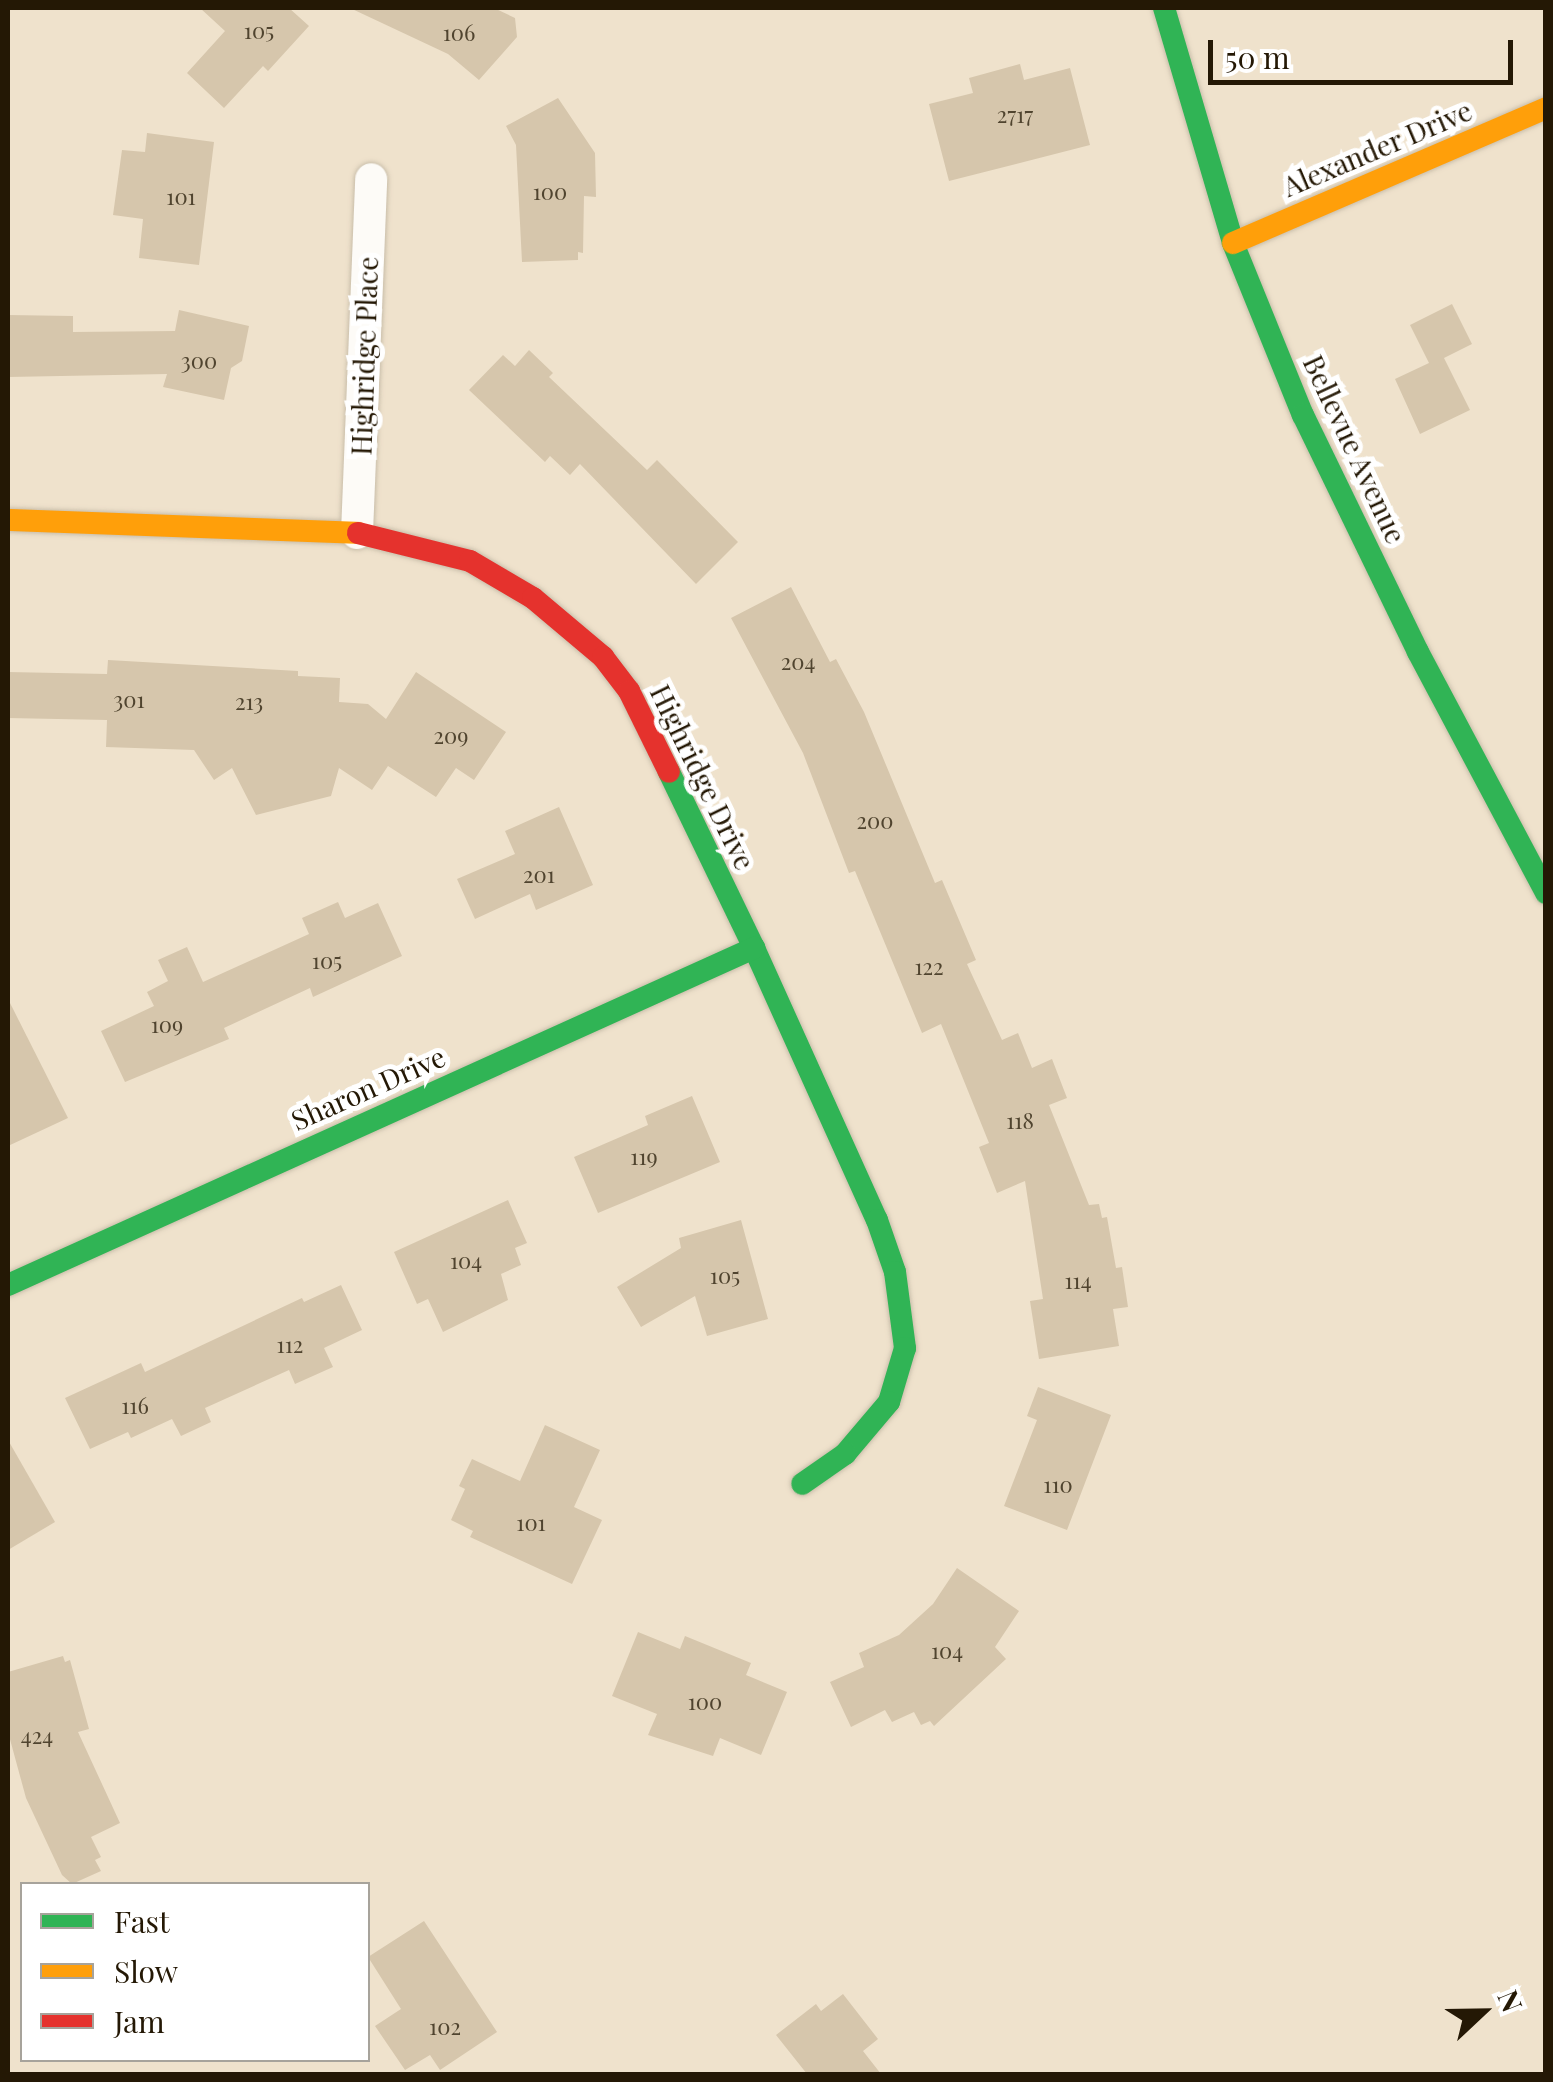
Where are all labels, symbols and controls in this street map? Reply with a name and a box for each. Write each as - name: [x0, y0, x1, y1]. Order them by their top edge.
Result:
- house number: 105: [244, 18, 274, 44]
- house number: 106: [443, 20, 475, 46]
- scale bar: [1213, 20, 1518, 82]
- text: 50 m: [1225, 37, 1290, 77]
- street label: Alexander Drive: [1277, 93, 1477, 203]
- house number: 2717: [997, 102, 1033, 128]
- house number: 100: [533, 179, 567, 205]
- house number: 101: [166, 184, 196, 210]
- street label: Highridge Place: [344, 256, 384, 456]
- house number: 300: [181, 348, 217, 374]
- street label: Bellevue Avenue: [1296, 349, 1414, 549]
- house number: 204: [781, 649, 815, 675]
- street label: Highridge Drive: [644, 679, 762, 875]
- house number: 301: [113, 687, 145, 713]
- house number: 213: [235, 689, 263, 715]
- house number: 209: [434, 723, 468, 749]
- house number: 200: [857, 808, 893, 834]
- house number: 201: [523, 862, 555, 888]
- house number: 105: [312, 948, 342, 974]
- house number: 122: [914, 954, 944, 980]
- house number: 109: [151, 1012, 183, 1038]
- street label: Sharon Drive: [286, 1039, 450, 1137]
- house number: 118: [1006, 1108, 1034, 1134]
- house number: 119: [630, 1144, 658, 1170]
- house number: 104: [450, 1248, 482, 1274]
- house number: 105: [710, 1263, 740, 1289]
- house number: 114: [1064, 1268, 1092, 1294]
- house number: 112: [277, 1332, 303, 1358]
- house number: 116: [121, 1393, 149, 1419]
- house number: 110: [1043, 1472, 1073, 1498]
- house number: 101: [516, 1510, 546, 1536]
- house number: 104: [931, 1638, 963, 1664]
- house number: 100: [688, 1689, 722, 1715]
- house number: 424: [21, 1723, 53, 1749]
- legend: [20, 1882, 370, 2062]
- text: Fast: [114, 1901, 170, 1941]
- text: Slow: [114, 1951, 178, 1991]
- north arrow: [1433, 1962, 1533, 2062]
- text: N: [1490, 1984, 1532, 2017]
- text: Jam: [114, 2001, 165, 2041]
- house number: 102: [429, 2014, 461, 2040]

